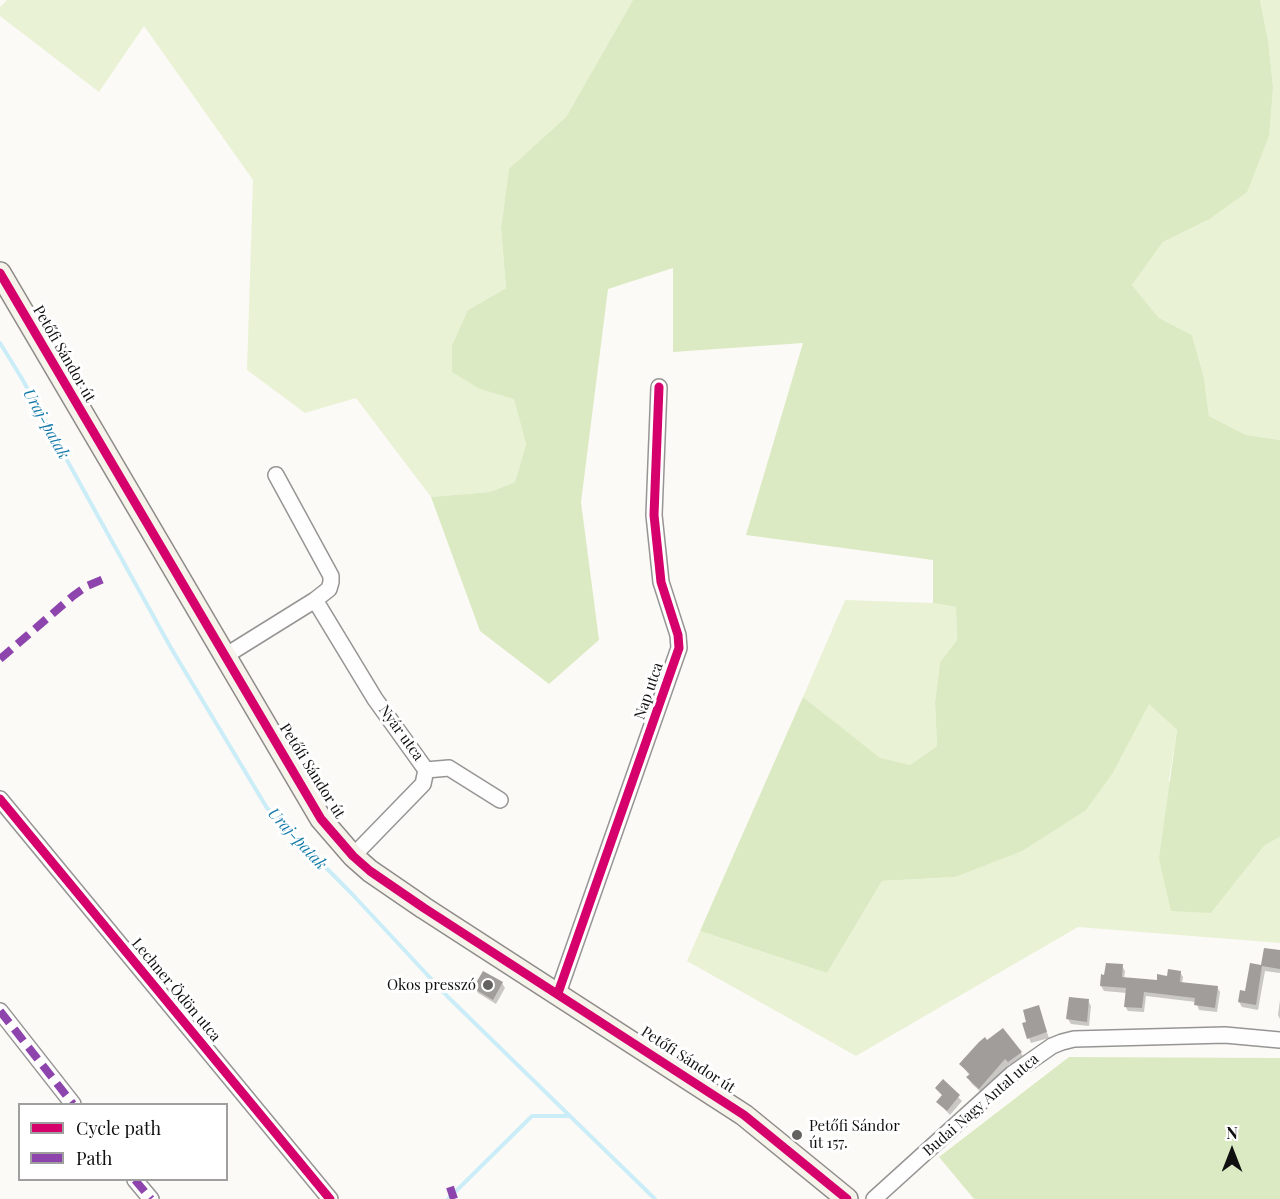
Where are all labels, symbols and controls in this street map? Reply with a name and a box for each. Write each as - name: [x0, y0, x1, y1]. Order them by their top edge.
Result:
- street label: Petőfi Sándor út: [29, 302, 99, 406]
- water label: Uraj-patak: [19, 385, 73, 463]
- street label: Nap utca: [631, 660, 667, 722]
- street label: Nyár utca: [375, 702, 427, 764]
- street label: Petőfi Sándor út: [276, 720, 348, 822]
- water label: Uraj-patak: [264, 804, 330, 874]
- street label: Lechner Ödön utca: [128, 935, 224, 1045]
- place label: Okos presszó: [387, 976, 476, 994]
- marker: Okos presszó: [481, 978, 495, 992]
- street label: Petőfi Sándor út: [638, 1023, 738, 1097]
- street label: Budai Nagy Antal utca: [920, 1050, 1042, 1160]
- legend: [18, 1103, 228, 1181]
- text: Cycle path: [76, 1116, 161, 1140]
- place label: Petőfi Sándor út 157.: [809, 1117, 900, 1152]
- north arrow: [1202, 1121, 1262, 1181]
- text: N: [1226, 1122, 1238, 1143]
- marker: Petőfi Sándor út 157.: [790, 1128, 804, 1142]
- text: Path: [76, 1146, 112, 1170]

